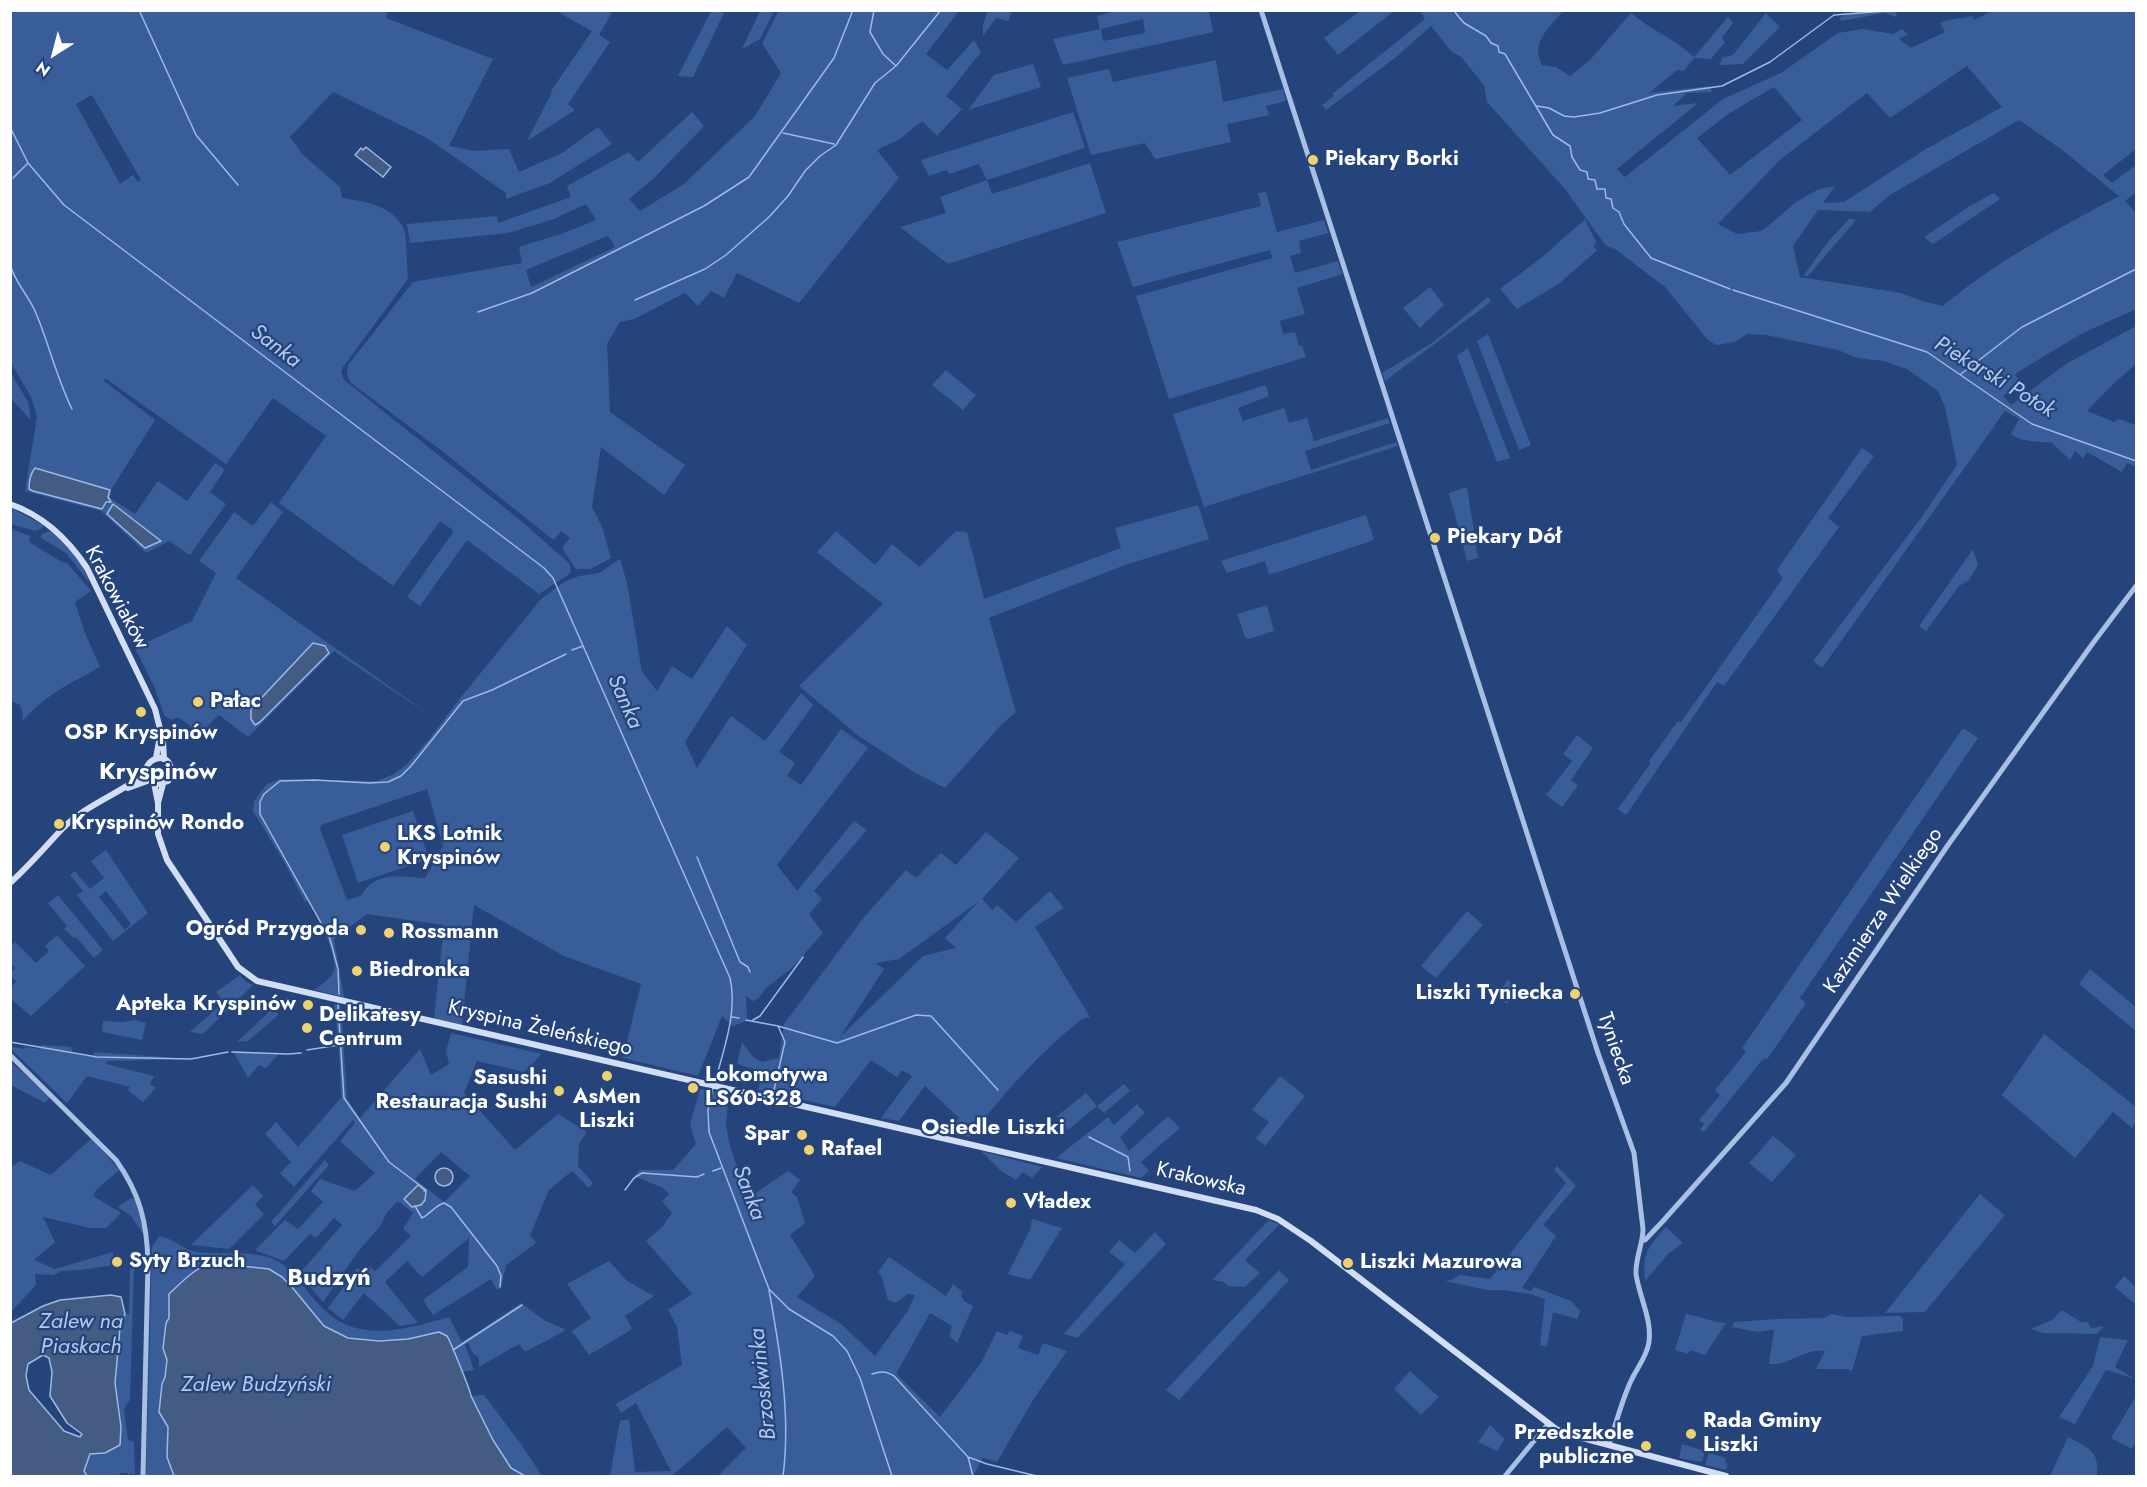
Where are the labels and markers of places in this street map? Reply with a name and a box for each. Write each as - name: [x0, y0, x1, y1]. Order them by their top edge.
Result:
- place label: Piekary Borki: [1325, 147, 1459, 173]
- marker: Piekary Borki: [1306, 153, 1320, 167]
- place label: Piekary Dół: [1447, 525, 1561, 551]
- marker: Piekary Dół: [1428, 531, 1442, 545]
- place label: Pałac: [210, 689, 261, 715]
- marker: Pałac: [191, 695, 205, 709]
- marker: OSP Kryspinów: [134, 705, 148, 719]
- place label: OSP Kryspinów: [64, 721, 218, 747]
- place label: Kryspinów Rondo: [71, 811, 244, 837]
- marker: Kryspinów Rondo: [52, 817, 66, 831]
- place label: LKS Lotnik Kryspinów: [397, 822, 502, 872]
- marker: LKS Lotnik Kryspinów: [378, 840, 392, 854]
- place label: Ogród Przygoda: [186, 917, 349, 943]
- place label: Rossmann: [401, 920, 499, 946]
- marker: Ogród Przygoda: [354, 923, 368, 937]
- marker: Rossmann: [382, 926, 396, 940]
- place label: Biedronka: [369, 958, 470, 984]
- marker: Biedronka: [350, 964, 364, 978]
- place label: Liszki Tyniecka: [1416, 981, 1563, 1007]
- marker: Liszki Tyniecka: [1568, 987, 1582, 1001]
- place label: Apteka Kryspinów: [116, 992, 296, 1018]
- marker: Apteka Kryspinów: [301, 998, 315, 1012]
- place label: Delikatesy Centrum: [319, 1003, 420, 1053]
- marker: Delikatesy Centrum: [300, 1021, 314, 1035]
- place label: Lokomotywa LS60-328: [705, 1063, 828, 1113]
- place label: Sasushi Restauracja Sushi: [376, 1066, 547, 1116]
- marker: AsMen Liszki: [600, 1069, 614, 1083]
- marker: Lokomotywa LS60-328: [686, 1081, 700, 1095]
- marker: Sasushi Restauracja Sushi: [552, 1084, 566, 1098]
- place label: AsMen Liszki: [573, 1085, 641, 1135]
- place label: Spar: [744, 1122, 790, 1148]
- marker: Spar: [795, 1128, 809, 1142]
- place label: Rafael: [821, 1137, 882, 1163]
- marker: Rafael: [802, 1143, 816, 1157]
- place label: Vładex: [1023, 1190, 1091, 1216]
- marker: Vładex: [1004, 1196, 1018, 1210]
- place label: Syty Brzuch: [129, 1249, 245, 1275]
- place label: Liszki Mazurowa: [1360, 1250, 1522, 1276]
- marker: Syty Brzuch: [110, 1255, 124, 1269]
- marker: Liszki Mazurowa: [1341, 1256, 1355, 1270]
- place label: Rada Gminy Liszki: [1703, 1409, 1822, 1459]
- place label: Przedszkole publiczne: [1514, 1421, 1634, 1471]
- marker: Rada Gminy Liszki: [1684, 1427, 1698, 1441]
- marker: Przedszkole publiczne: [1639, 1439, 1653, 1453]

